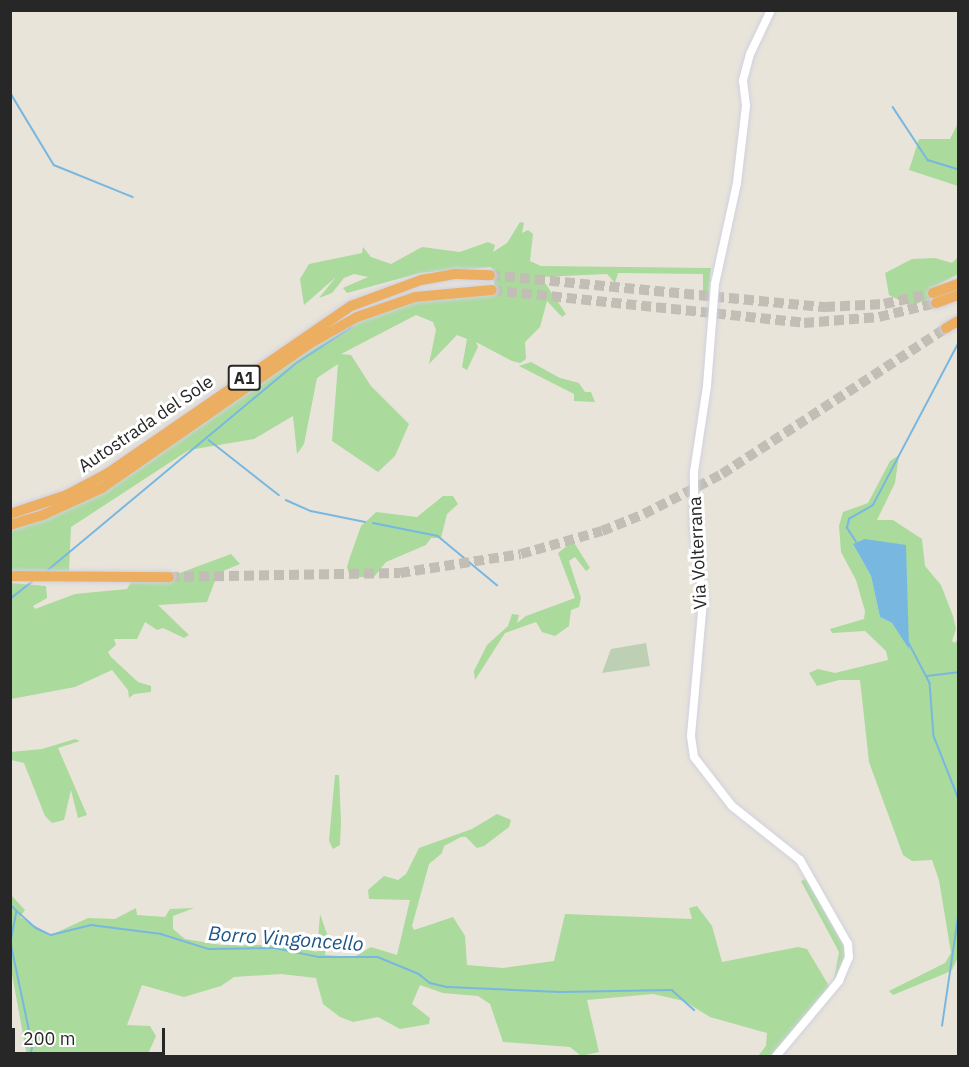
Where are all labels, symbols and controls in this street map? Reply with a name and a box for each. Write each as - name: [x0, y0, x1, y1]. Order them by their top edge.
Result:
- road number: A1: [228, 365, 260, 391]
- street label: Autostrada del Sole: [74, 371, 218, 477]
- street label: Via Volterrana: [684, 496, 712, 610]
- water label: Borro Vingoncello: [207, 921, 365, 955]
- scale bar: [15, 1016, 168, 1054]
- text: 200 m: [23, 1027, 75, 1050]

